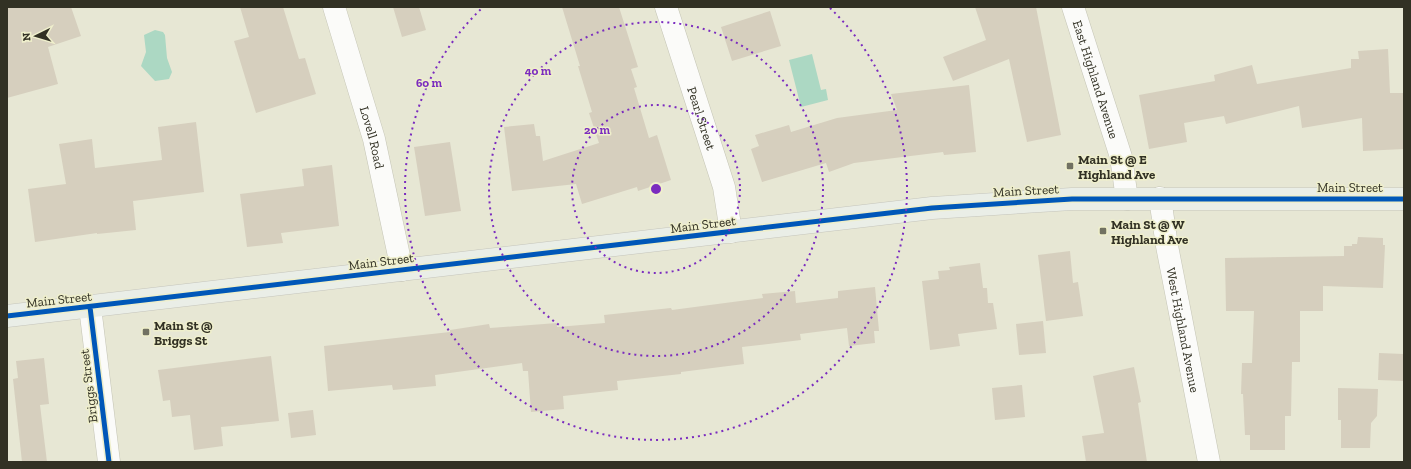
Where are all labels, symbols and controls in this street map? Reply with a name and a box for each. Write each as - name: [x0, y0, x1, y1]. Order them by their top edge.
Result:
- north arrow: [16, 16, 56, 56]
- street label: East Highland Avenue: [1070, 18, 1122, 141]
- text: N: [20, 31, 33, 42]
- text: 40 m: [525, 64, 552, 78]
- text: 60 m: [416, 76, 443, 90]
- street label: Pearl Street: [684, 85, 719, 152]
- street label: Lovell Road: [357, 105, 387, 170]
- text: 20 m: [584, 123, 611, 137]
- place label: Main St @ E Highland Ave: [1078, 152, 1156, 182]
- marker: Main St @ E Highland Ave: [1065, 161, 1075, 171]
- street label: Main Street: [1317, 180, 1383, 195]
- street label: Main Street: [993, 181, 1059, 200]
- centre of rings: [649, 182, 663, 196]
- street label: Main Street: [669, 213, 737, 236]
- place label: Main St @ W Highland Ave: [1111, 217, 1189, 247]
- marker: Main St @ W Highland Ave: [1098, 226, 1108, 236]
- street label: Main Street: [347, 250, 415, 273]
- street label: West Highland Avenue: [1163, 266, 1202, 394]
- street label: Main Street: [25, 289, 93, 310]
- place label: Main St @ Briggs St: [154, 318, 213, 348]
- marker: Main St @ Briggs St: [141, 327, 151, 337]
- street label: Briggs Street: [77, 348, 100, 424]

